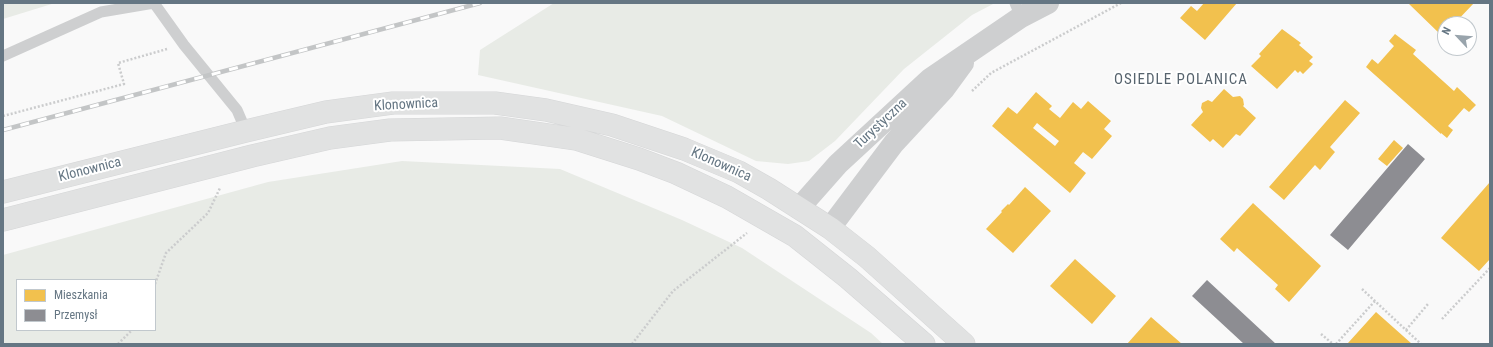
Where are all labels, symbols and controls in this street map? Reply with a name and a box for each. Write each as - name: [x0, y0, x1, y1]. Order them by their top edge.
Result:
- north arrow: [1437, 16, 1477, 56]
- text: N: [1439, 25, 1454, 37]
- district label: OSIEDLE POLANICA: [1114, 71, 1248, 89]
- street label: Klonownica: [374, 95, 438, 115]
- street label: Turystyczna: [851, 95, 911, 153]
- street label: Klonownica: [688, 144, 754, 186]
- street label: Klonownica: [57, 154, 123, 186]
- legend: [16, 279, 156, 331]
- text: Mieszkania: [54, 288, 108, 302]
- text: Przemysł: [54, 308, 98, 322]

